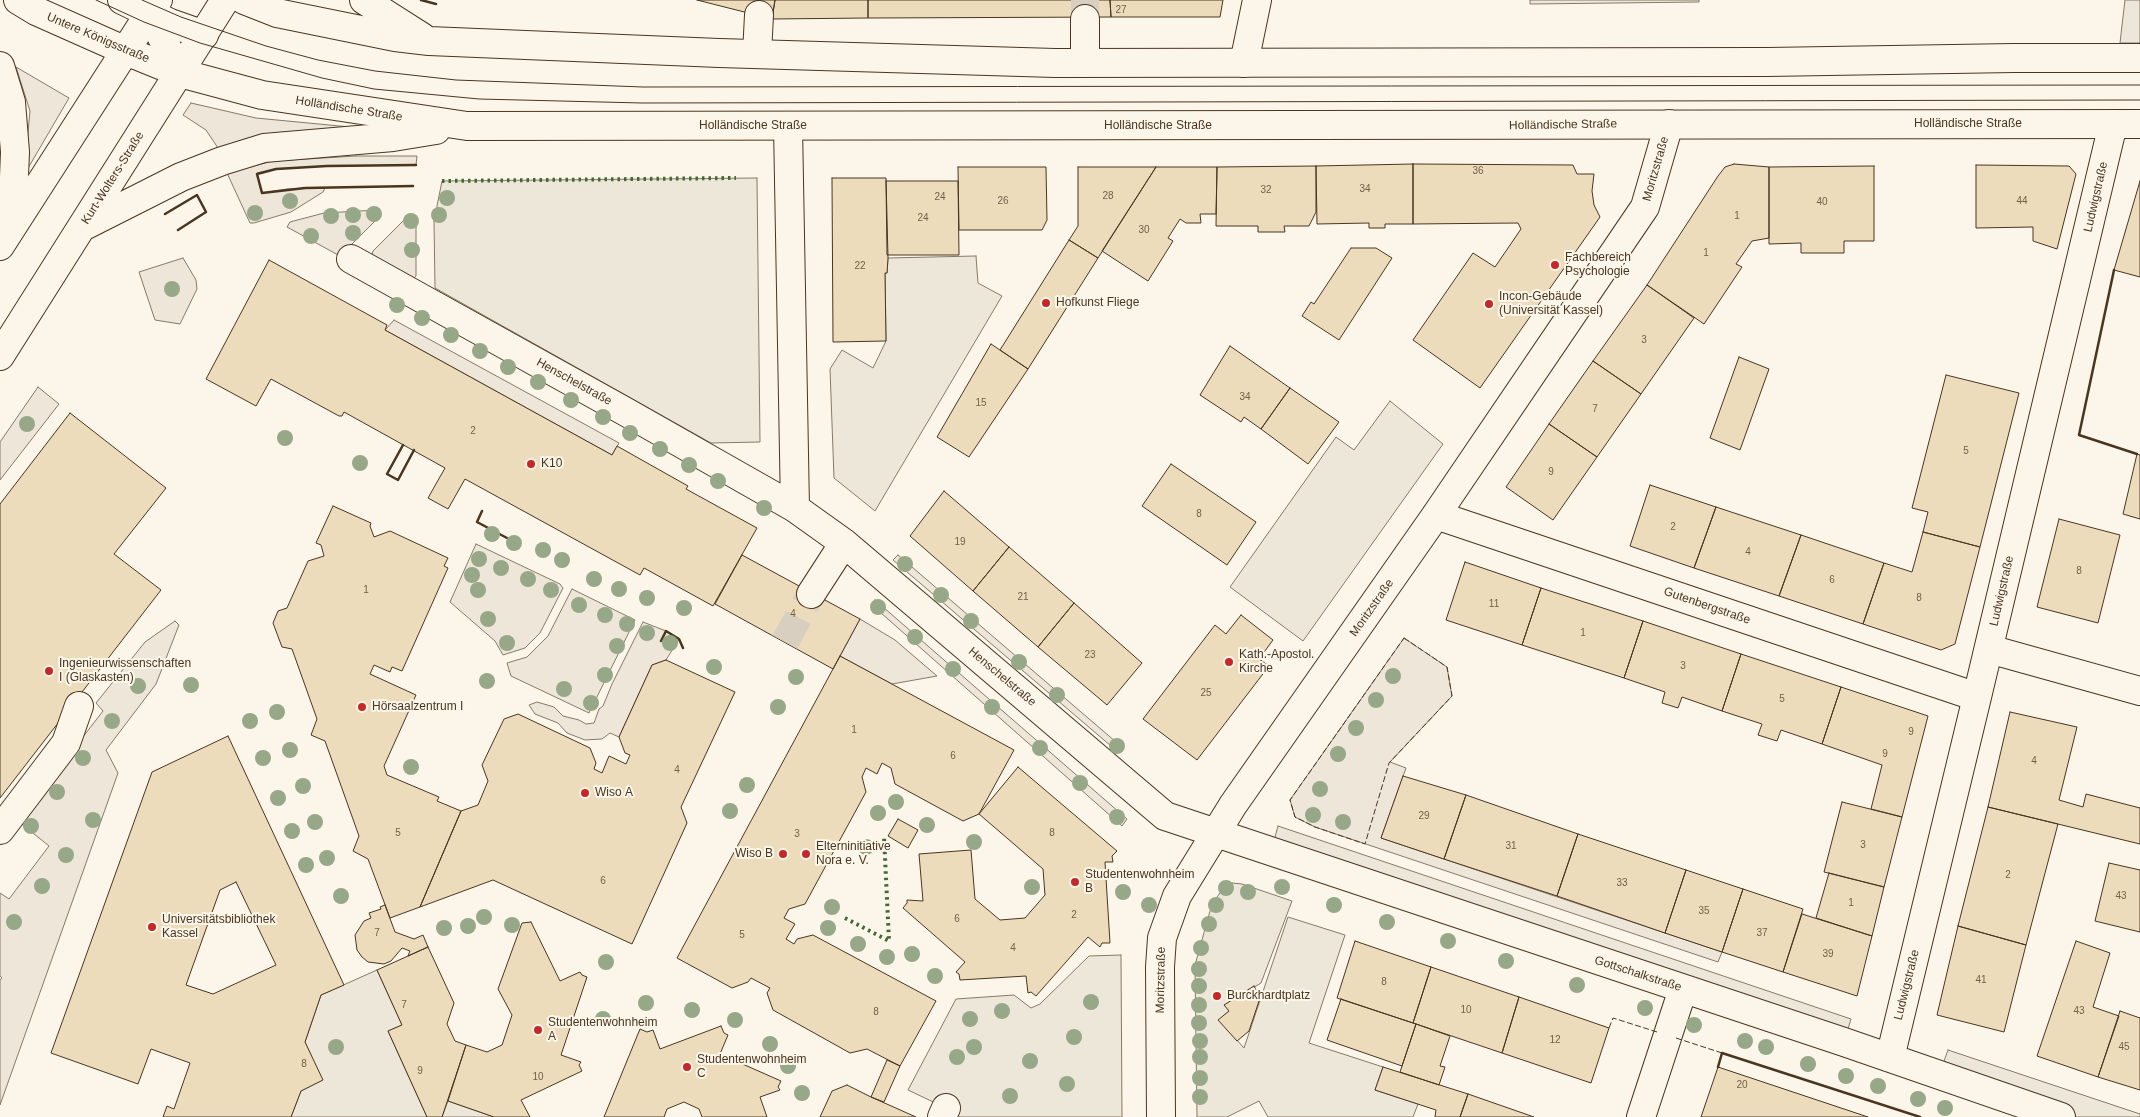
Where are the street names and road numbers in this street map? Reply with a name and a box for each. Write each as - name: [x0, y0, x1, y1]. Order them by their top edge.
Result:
- street label: Untere Königsstraße: [45, 10, 151, 66]
- street label: Holländische Straße: [295, 93, 403, 125]
- street label: Holländische Straße: [1509, 117, 1617, 133]
- street label: Holländische Straße: [1914, 117, 2022, 131]
- street label: Holländische Straße: [699, 119, 807, 133]
- street label: Holländische Straße: [1104, 119, 1212, 133]
- street label: Kurt-Wolters-Straße: [79, 129, 147, 227]
- street label: Moritzstraße: [1640, 135, 1672, 203]
- street label: Ludwigstraße: [2081, 160, 2111, 234]
- street label: Henschelstraße: [534, 355, 614, 409]
- street label: Ludwigstraße: [1987, 554, 2017, 628]
- street label: Moritzstraße: [1347, 577, 1397, 639]
- street label: Gutenbergstraße: [1662, 584, 1752, 628]
- street label: Henschelstraße: [965, 644, 1039, 710]
- street label: Moritzstraße: [1153, 947, 1169, 1013]
- street label: Ludwigstraße: [1891, 948, 1923, 1022]
- street label: Gottschalkstraße: [1593, 953, 1683, 995]

